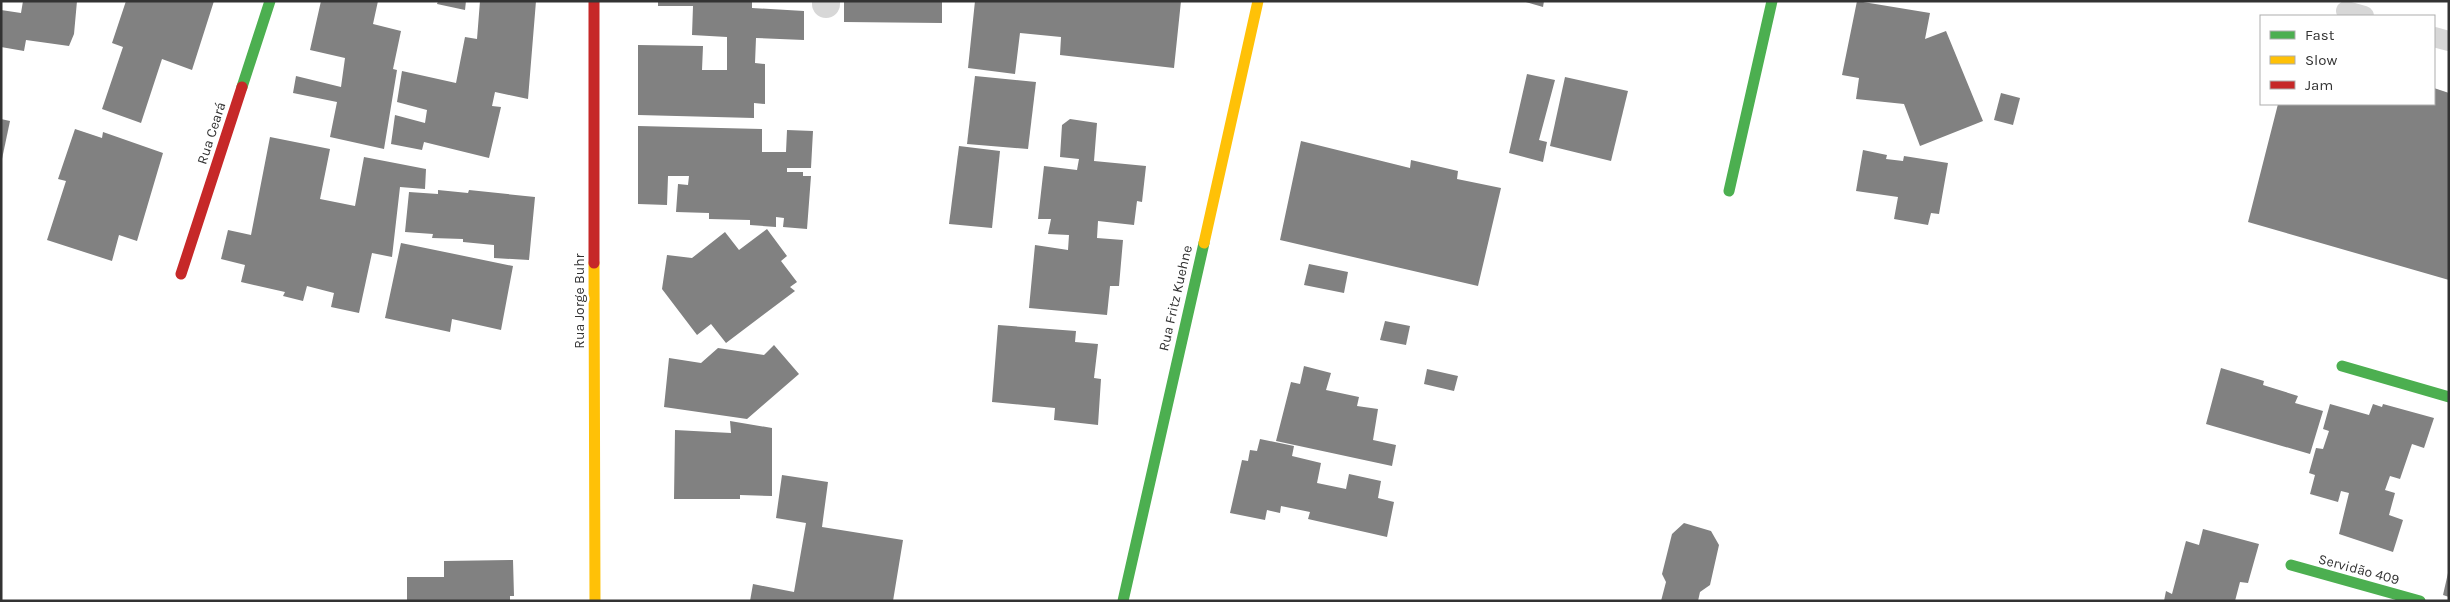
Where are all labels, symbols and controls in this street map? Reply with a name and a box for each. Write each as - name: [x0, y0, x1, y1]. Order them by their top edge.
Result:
- legend: [2260, 15, 2435, 105]
- text: Fast: [2305, 26, 2335, 44]
- text: Slow: [2305, 51, 2337, 69]
- text: Jam: [2305, 76, 2333, 94]
- street label: Rua Ceará: [193, 100, 230, 166]
- street label: Rua Fritz Kuehne: [1155, 244, 1196, 353]
- street label: Rua Jorge Buhr: [571, 252, 588, 349]
- street label: Servidão 409: [2317, 551, 2401, 588]

